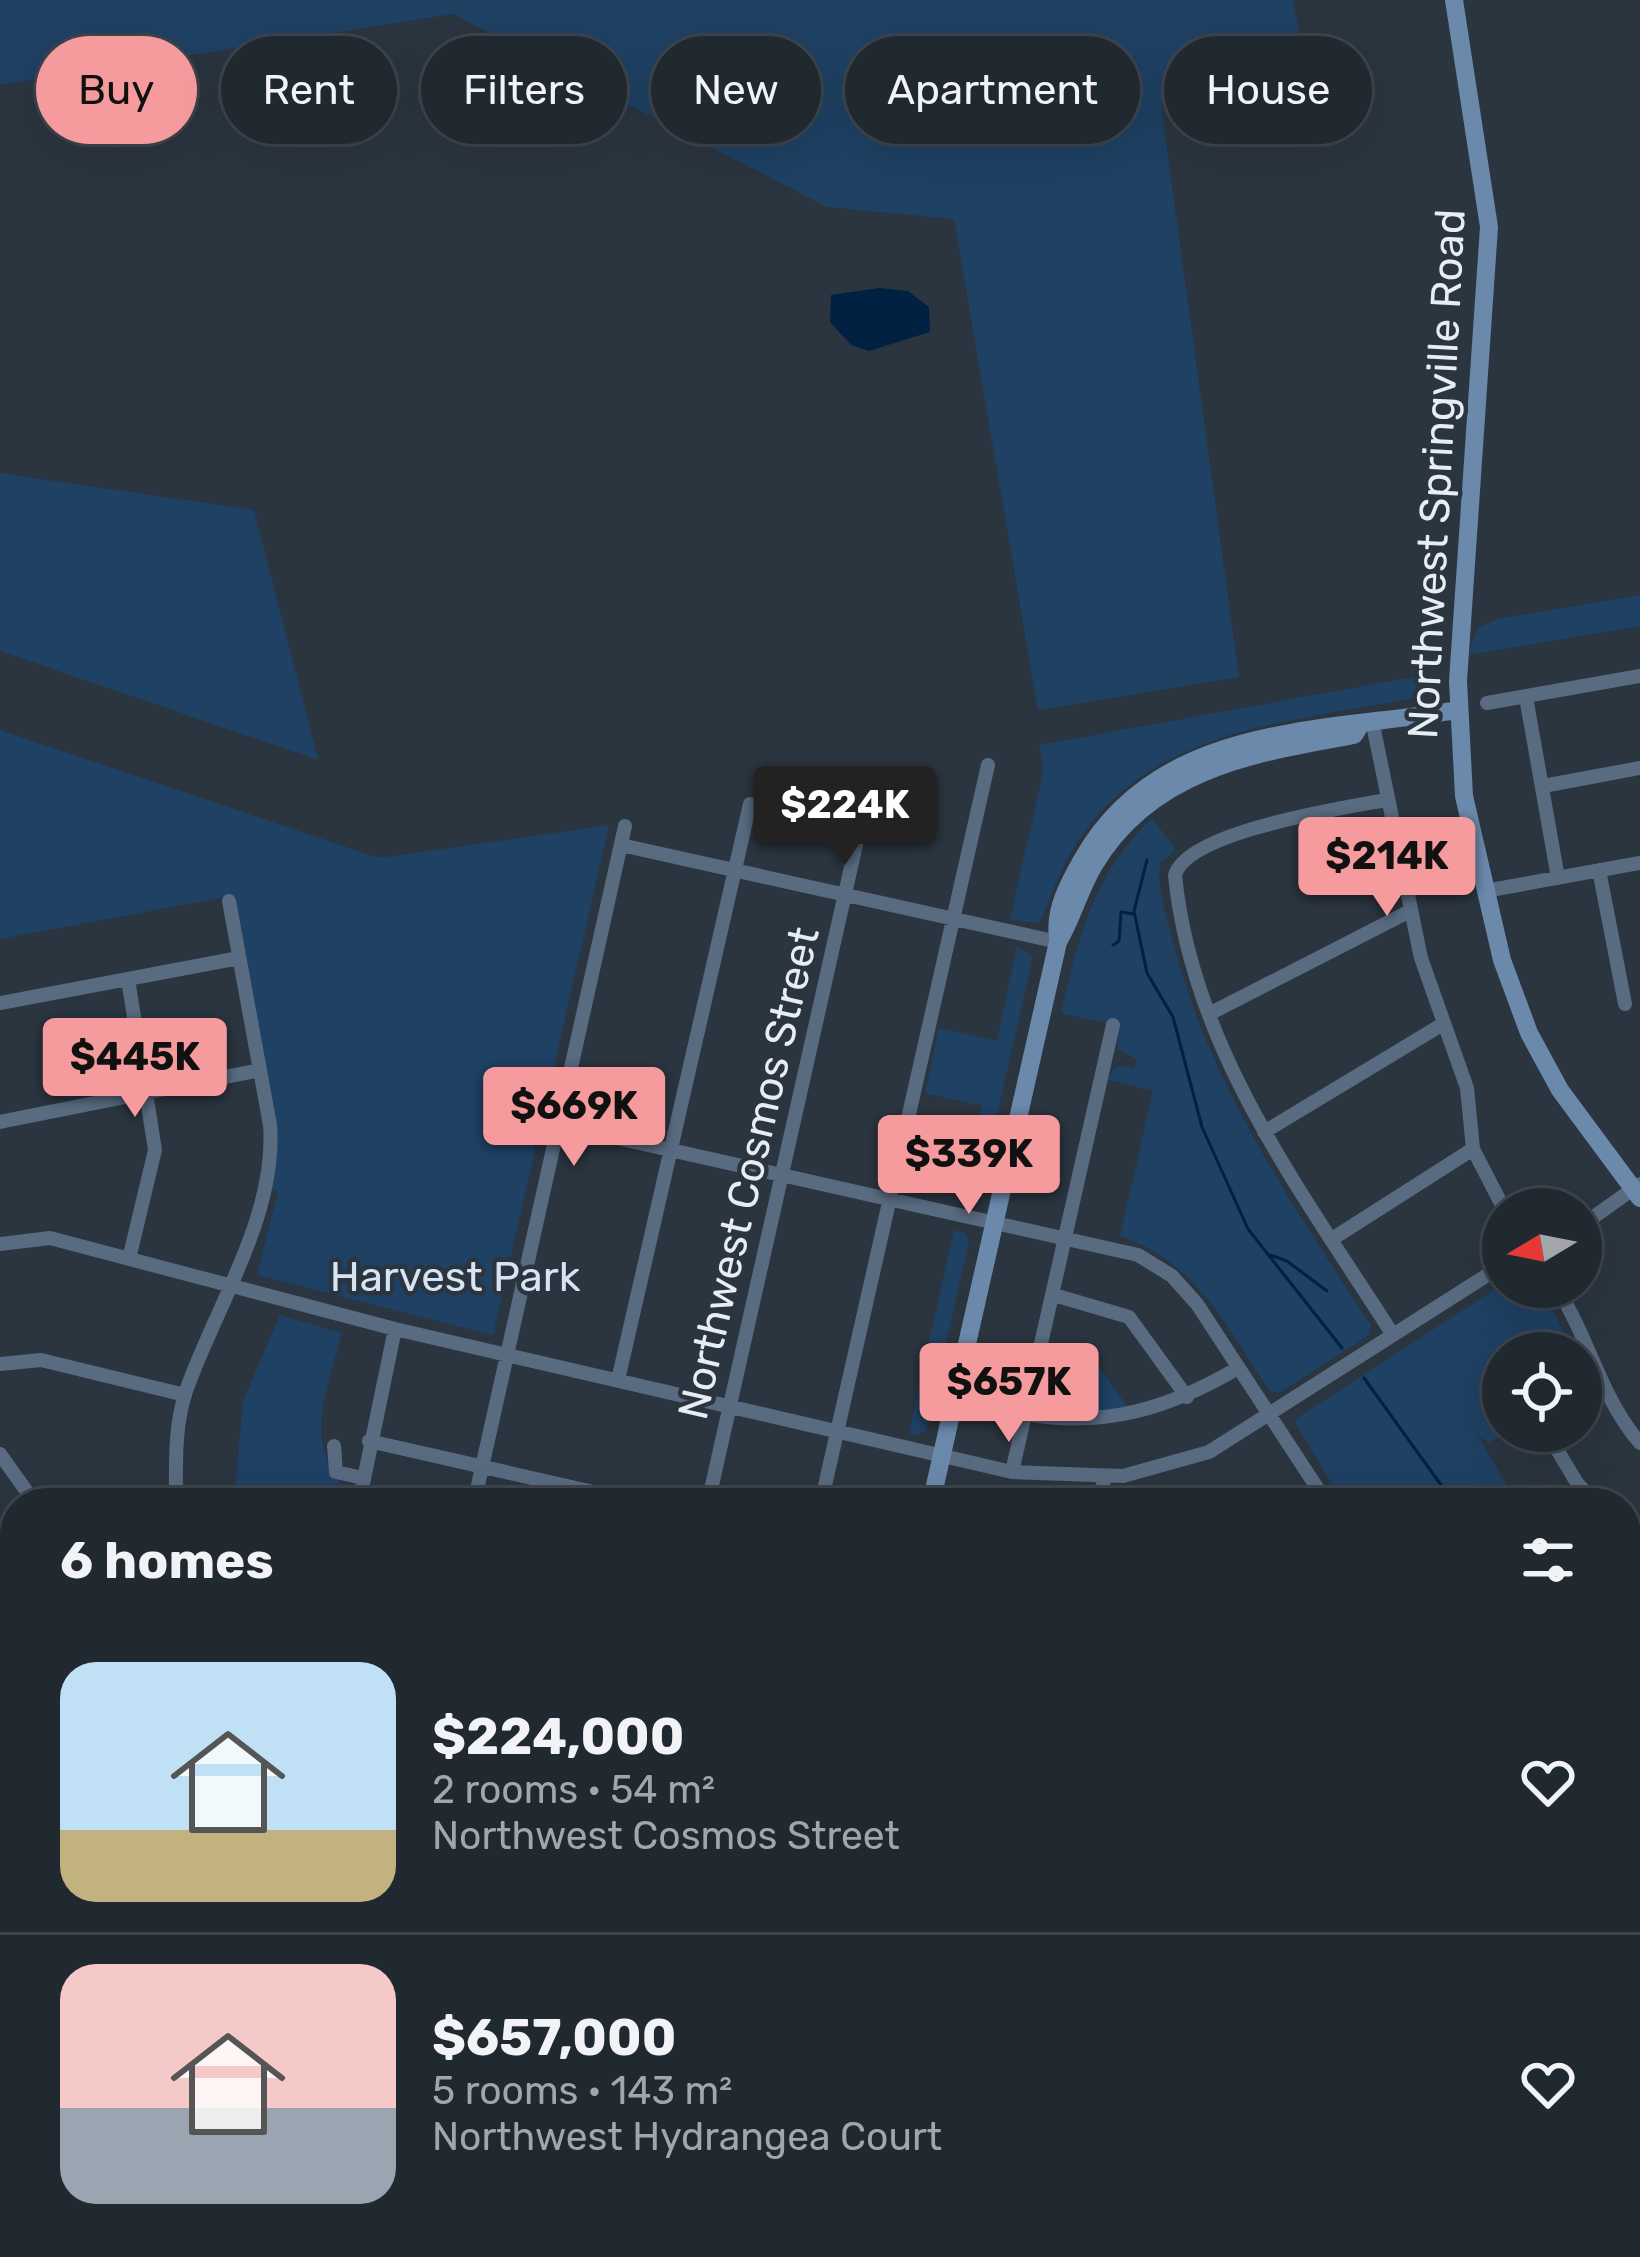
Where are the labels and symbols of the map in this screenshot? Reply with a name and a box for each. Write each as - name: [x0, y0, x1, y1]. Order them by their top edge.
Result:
- street label: Northwest Springville Road: [1398, 208, 1476, 740]
- pin: $224K: [761, 766, 929, 868]
- pin: $214K: [1303, 817, 1471, 919]
- street label: Northwest Cosmos Street: [668, 922, 830, 1424]
- pin: $445K: [51, 1018, 219, 1120]
- pin: $669K: [490, 1067, 658, 1169]
- pin: $339K: [885, 1115, 1053, 1217]
- north arrow: [1482, 1188, 1602, 1308]
- park label: Harvest Park: [330, 1252, 581, 1302]
- pin: $657K: [925, 1343, 1093, 1445]

